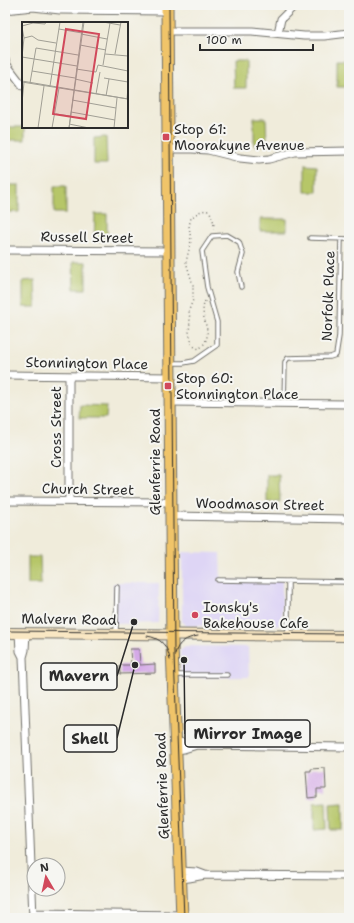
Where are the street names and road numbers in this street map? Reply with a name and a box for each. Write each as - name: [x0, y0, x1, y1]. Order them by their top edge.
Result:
- street label: Russell Street: [40, 227, 134, 247]
- street label: Norfolk Place: [317, 250, 339, 342]
- street label: Stonnington Place: [26, 353, 149, 373]
- street label: Cross Street: [47, 386, 65, 468]
- street label: Glenferrie Road: [146, 408, 164, 516]
- street label: Church Street: [42, 479, 134, 499]
- street label: Woodmason Street: [195, 494, 325, 514]
- street label: Malvern Road: [21, 609, 117, 629]
- street label: Glenferrie Road: [151, 732, 173, 840]

